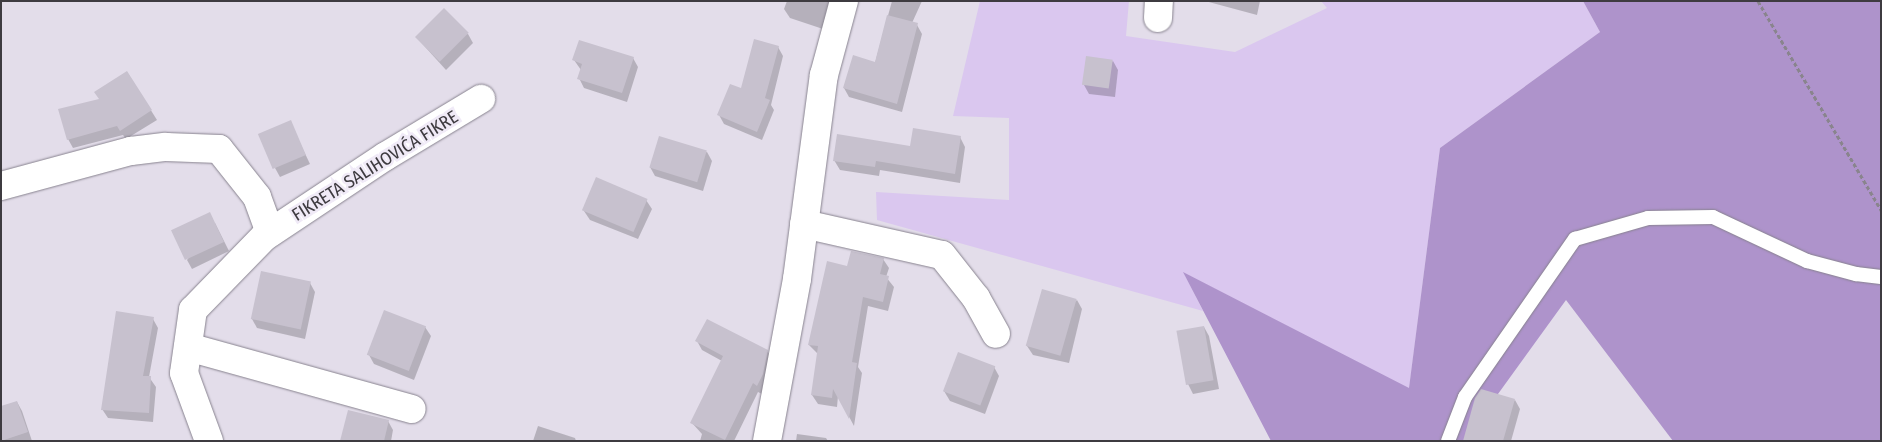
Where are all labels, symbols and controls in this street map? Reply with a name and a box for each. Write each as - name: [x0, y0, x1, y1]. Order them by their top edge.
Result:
- street label: FIKRETA SALIHOVIĆA FIKRE: [288, 106, 462, 226]

